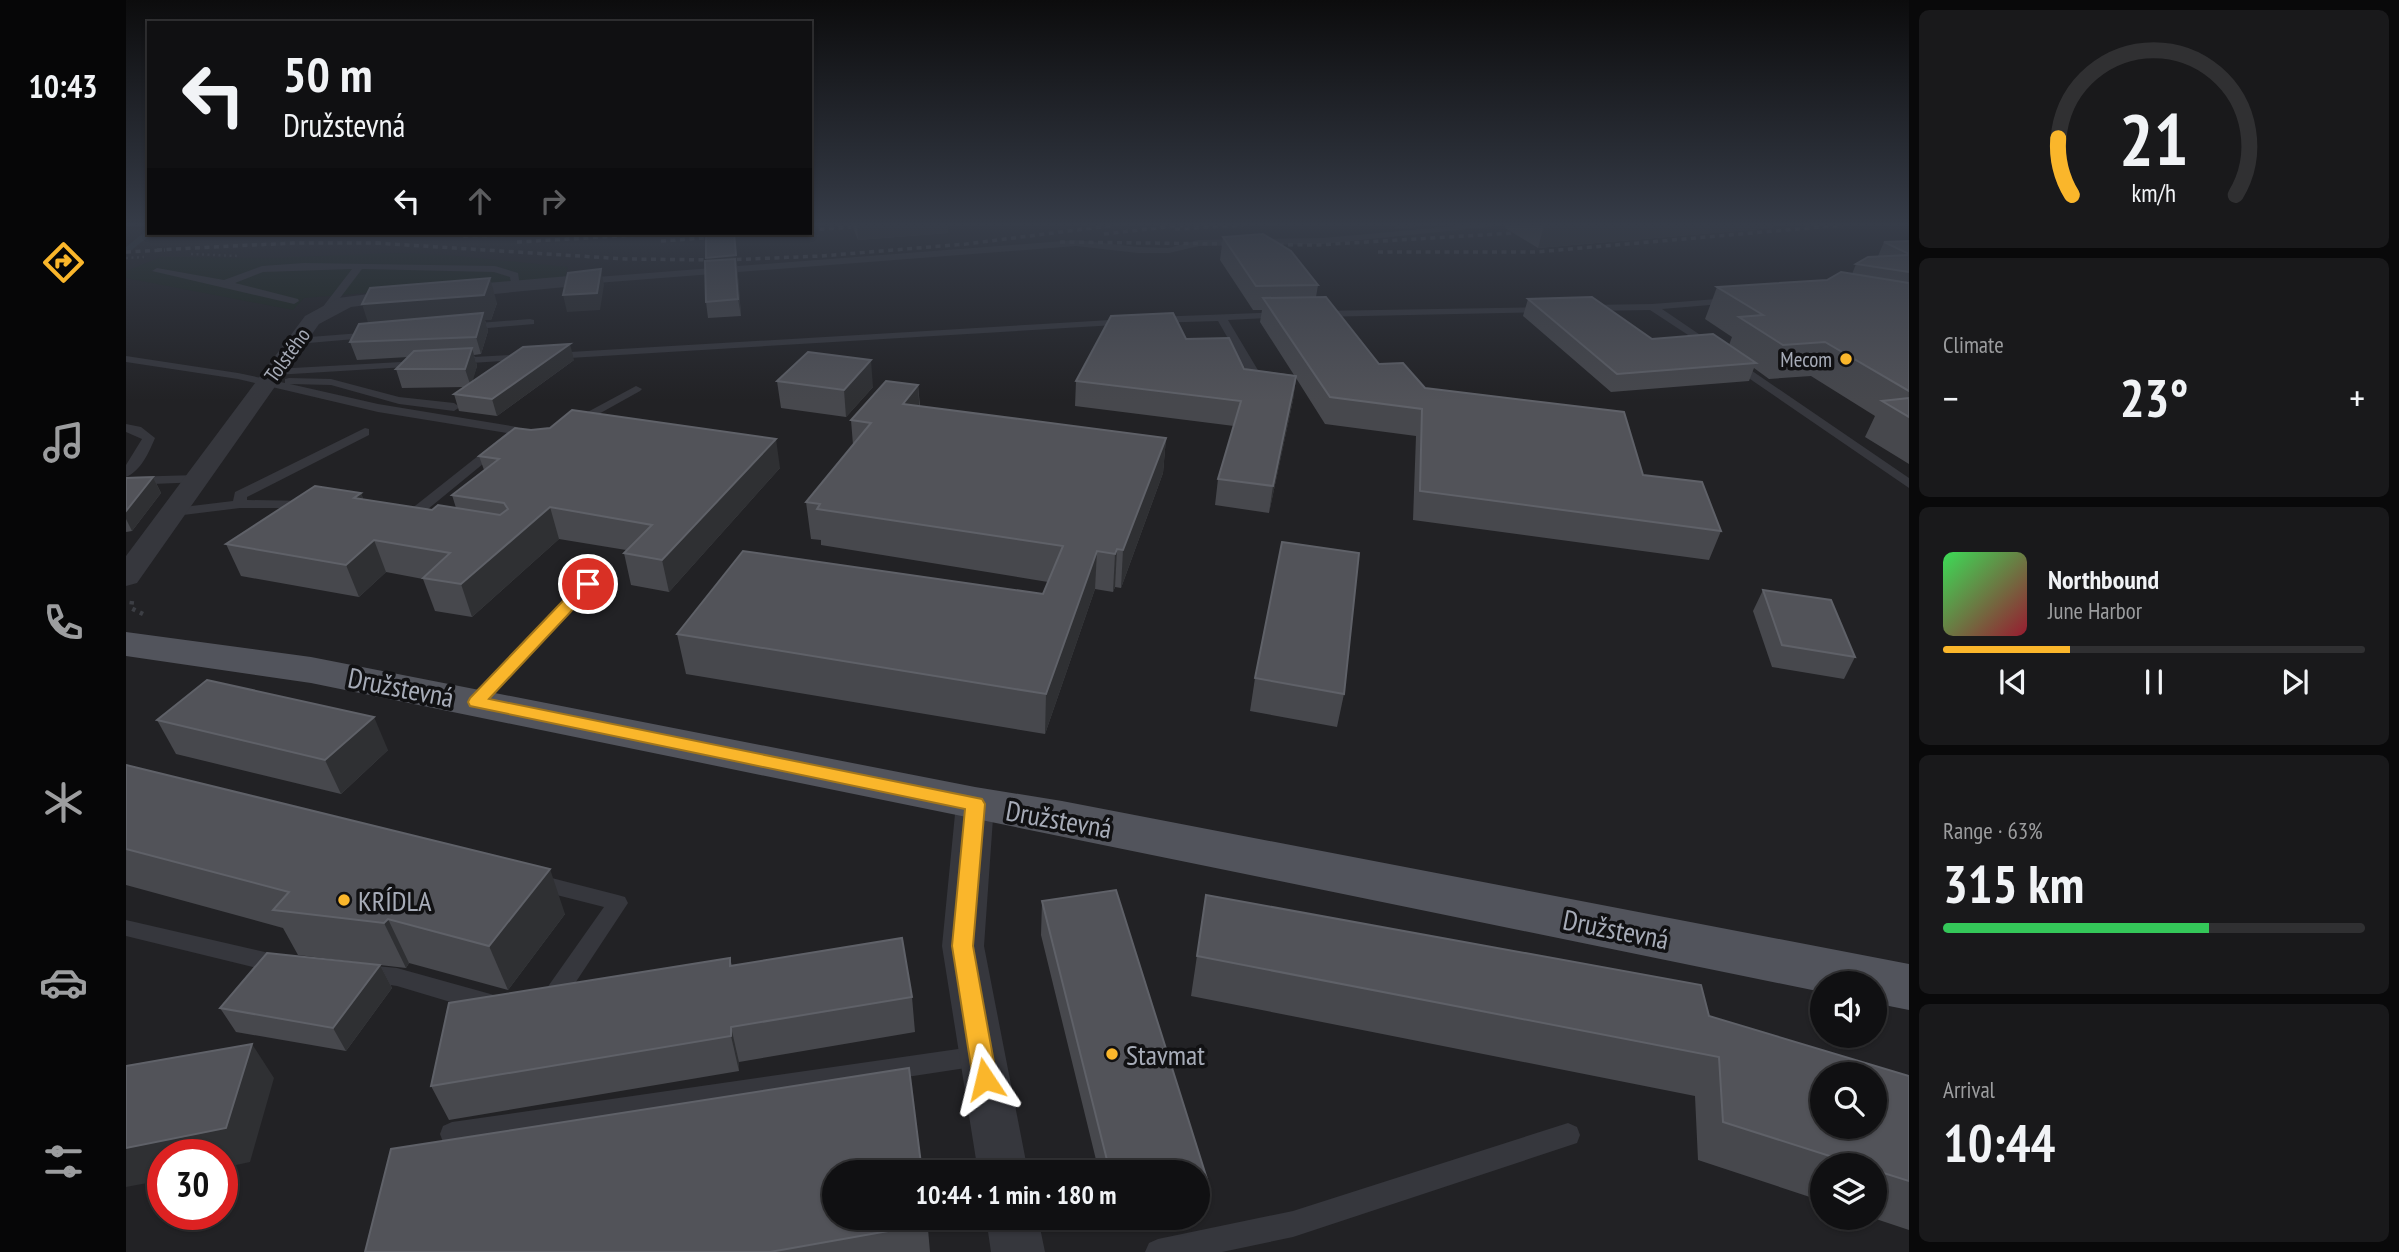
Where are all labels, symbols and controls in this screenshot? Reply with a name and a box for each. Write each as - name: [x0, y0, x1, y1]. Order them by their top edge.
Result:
- text: 50 m: [283, 42, 372, 106]
- icon: left: [168, 49, 259, 140]
- text: 10:43: [28, 65, 98, 107]
- text: 21: [2119, 92, 2189, 186]
- text: Družstevná: [283, 104, 405, 146]
- text: km/h: [2132, 177, 2176, 209]
- icon: left: [388, 182, 426, 220]
- icon: ahead: [461, 182, 499, 220]
- icon: right: [534, 182, 572, 220]
- icon: directions: [39, 238, 88, 287]
- street label: Tolstého: [258, 322, 316, 388]
- text: Climate: [1943, 330, 2004, 359]
- place label: Mecom: [1780, 346, 1832, 373]
- marker: Mecom: [1838, 351, 1854, 367]
- text: 23°: [2120, 364, 2188, 431]
- text: −: [1943, 373, 1959, 422]
- text: +: [2349, 373, 2365, 422]
- icon: music: [39, 418, 88, 467]
- pin: [558, 554, 618, 614]
- text: Northbound: [2048, 563, 2159, 596]
- icon: arrive: [569, 565, 607, 603]
- text: June Harbor: [2048, 596, 2142, 625]
- icon: phone: [39, 598, 88, 647]
- street label: Družstevná: [345, 659, 457, 715]
- icon: previous: [1994, 663, 2032, 701]
- icon: pause: [2135, 663, 2173, 701]
- icon: next: [2276, 663, 2314, 701]
- icon: climate: [39, 778, 88, 827]
- street label: Družstevná: [1003, 791, 1115, 847]
- text: Range · 63%: [1943, 816, 2043, 845]
- text: 315 km: [1943, 850, 2084, 917]
- place label: KRÍDLA: [358, 882, 432, 919]
- marker: KRÍDLA: [336, 892, 352, 908]
- street label: Družstevná: [1560, 901, 1672, 957]
- icon: car: [39, 958, 88, 1007]
- map controls: [1810, 971, 1887, 1230]
- button: sound: [1810, 971, 1887, 1048]
- place label: Stavmat: [1126, 1036, 1205, 1073]
- position arrow: [948, 1042, 1022, 1116]
- marker: Stavmat: [1104, 1046, 1120, 1062]
- button: search: [1810, 1062, 1887, 1139]
- text: Arrival: [1943, 1075, 1995, 1104]
- text: 10:44: [1943, 1109, 2055, 1176]
- icon: filters: [39, 1137, 88, 1186]
- speed limit sign: 30: [147, 1139, 238, 1230]
- button: layers: [1810, 1153, 1887, 1230]
- text: 10:44 · 1 min · 180 m: [916, 1178, 1116, 1211]

